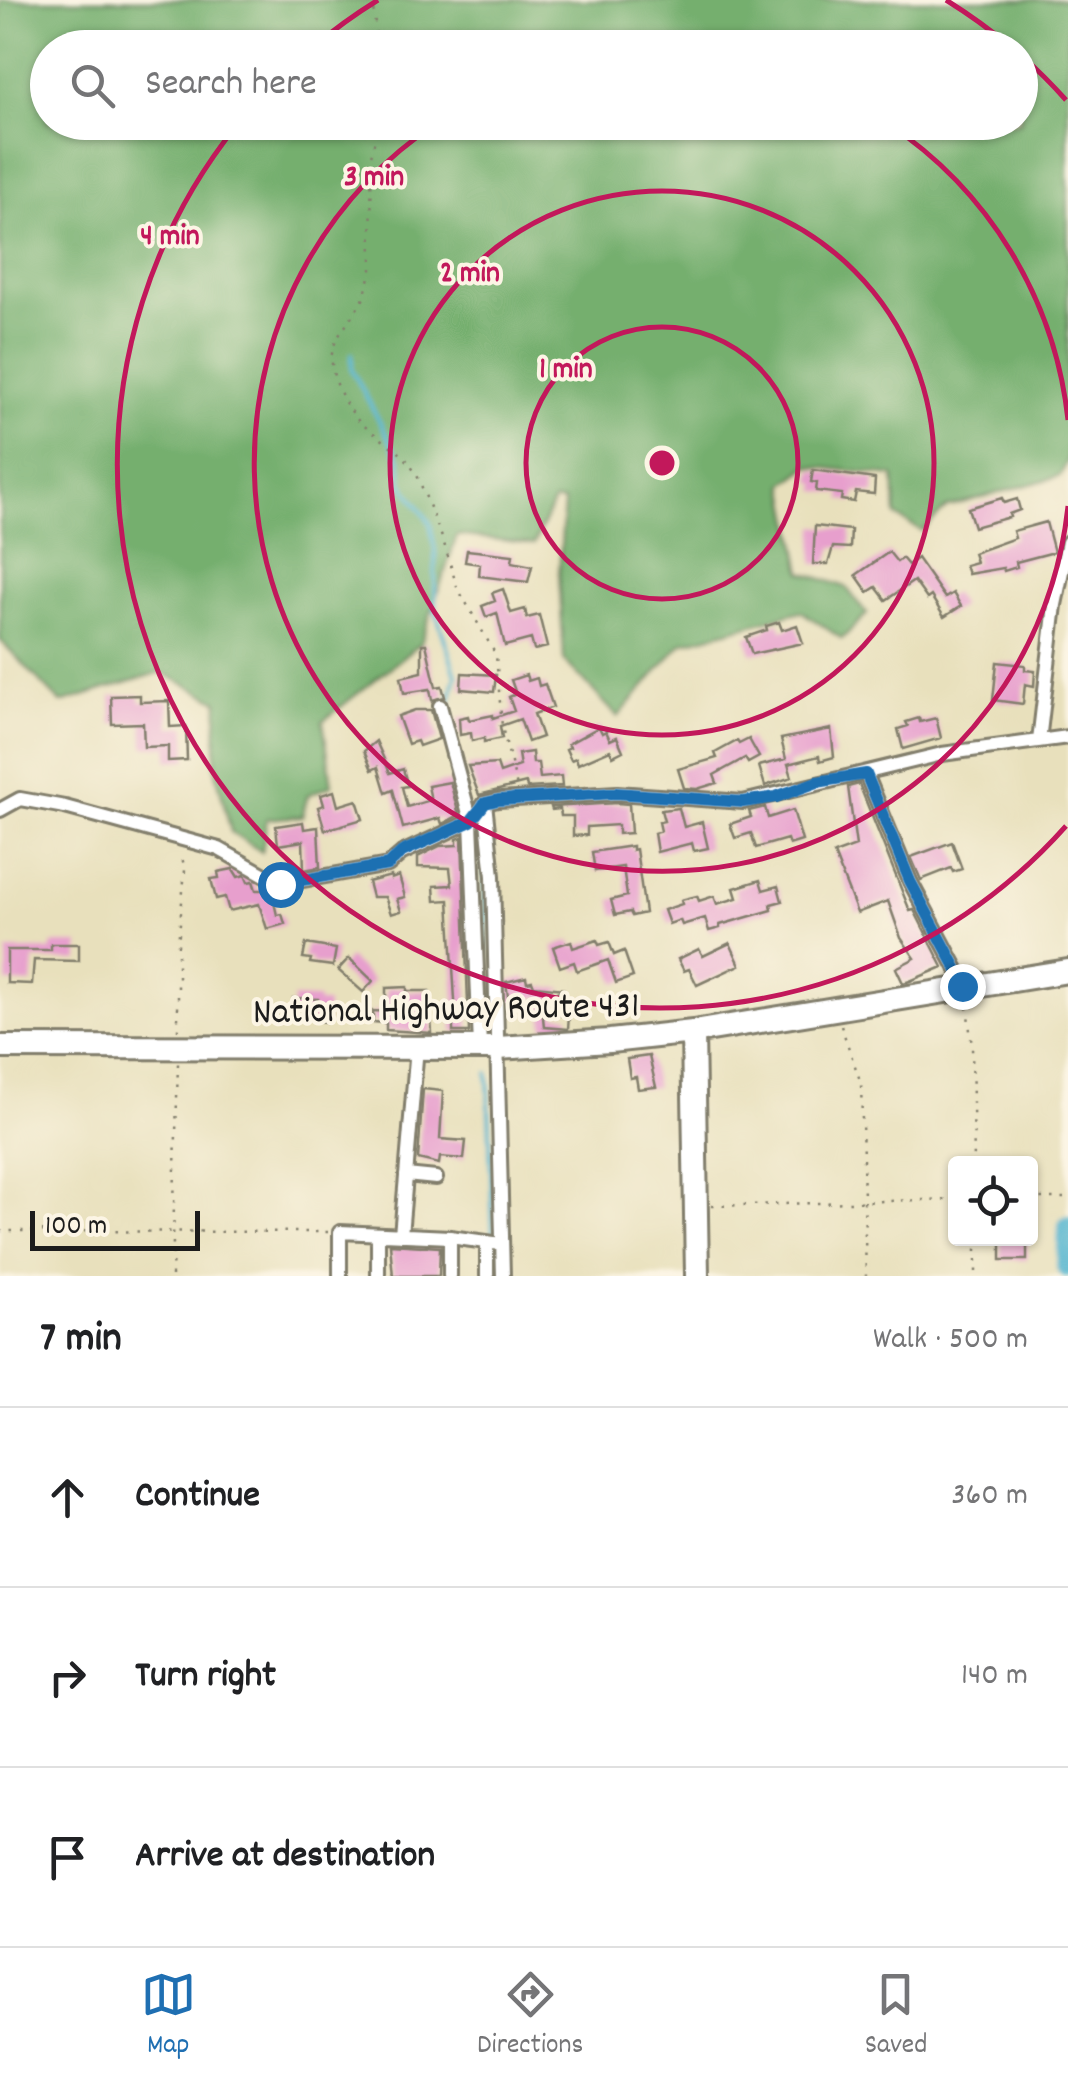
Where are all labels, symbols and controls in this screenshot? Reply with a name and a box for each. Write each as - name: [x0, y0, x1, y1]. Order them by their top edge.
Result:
- search box: [30, 30, 1038, 140]
- icon: search: [65, 58, 120, 113]
- text: Search here: [145, 58, 317, 113]
- text: 3 min: [344, 158, 404, 201]
- text: 4 min: [140, 217, 200, 260]
- text: 2 min: [440, 254, 500, 297]
- text: 1 min: [539, 350, 593, 393]
- centre of rings: [644, 445, 680, 481]
- route start: [258, 862, 304, 908]
- route end: [940, 964, 986, 1010]
- street label: National Highway Route 431: [252, 981, 640, 1042]
- map controls: [948, 1156, 1038, 1246]
- button: locate: [948, 1156, 1038, 1246]
- scale bar: [30, 1206, 200, 1250]
- text: 100 m: [45, 1208, 107, 1248]
- text: 7 min: [40, 1311, 122, 1371]
- text: Walk · 500 m: [873, 1318, 1028, 1364]
- icon: ahead: [40, 1470, 95, 1525]
- text: Continue: [135, 1470, 260, 1525]
- text: 360 m: [951, 1474, 1028, 1520]
- icon: right: [40, 1650, 95, 1705]
- text: Turn right: [135, 1650, 276, 1705]
- text: 140 m: [961, 1654, 1028, 1700]
- icon: arrive: [40, 1830, 95, 1885]
- text: Arrive at destination: [135, 1830, 435, 1885]
- tab: Map: [141, 1967, 196, 2067]
- tab: Directions: [477, 1967, 583, 2067]
- tab: Saved: [865, 1967, 927, 2067]

